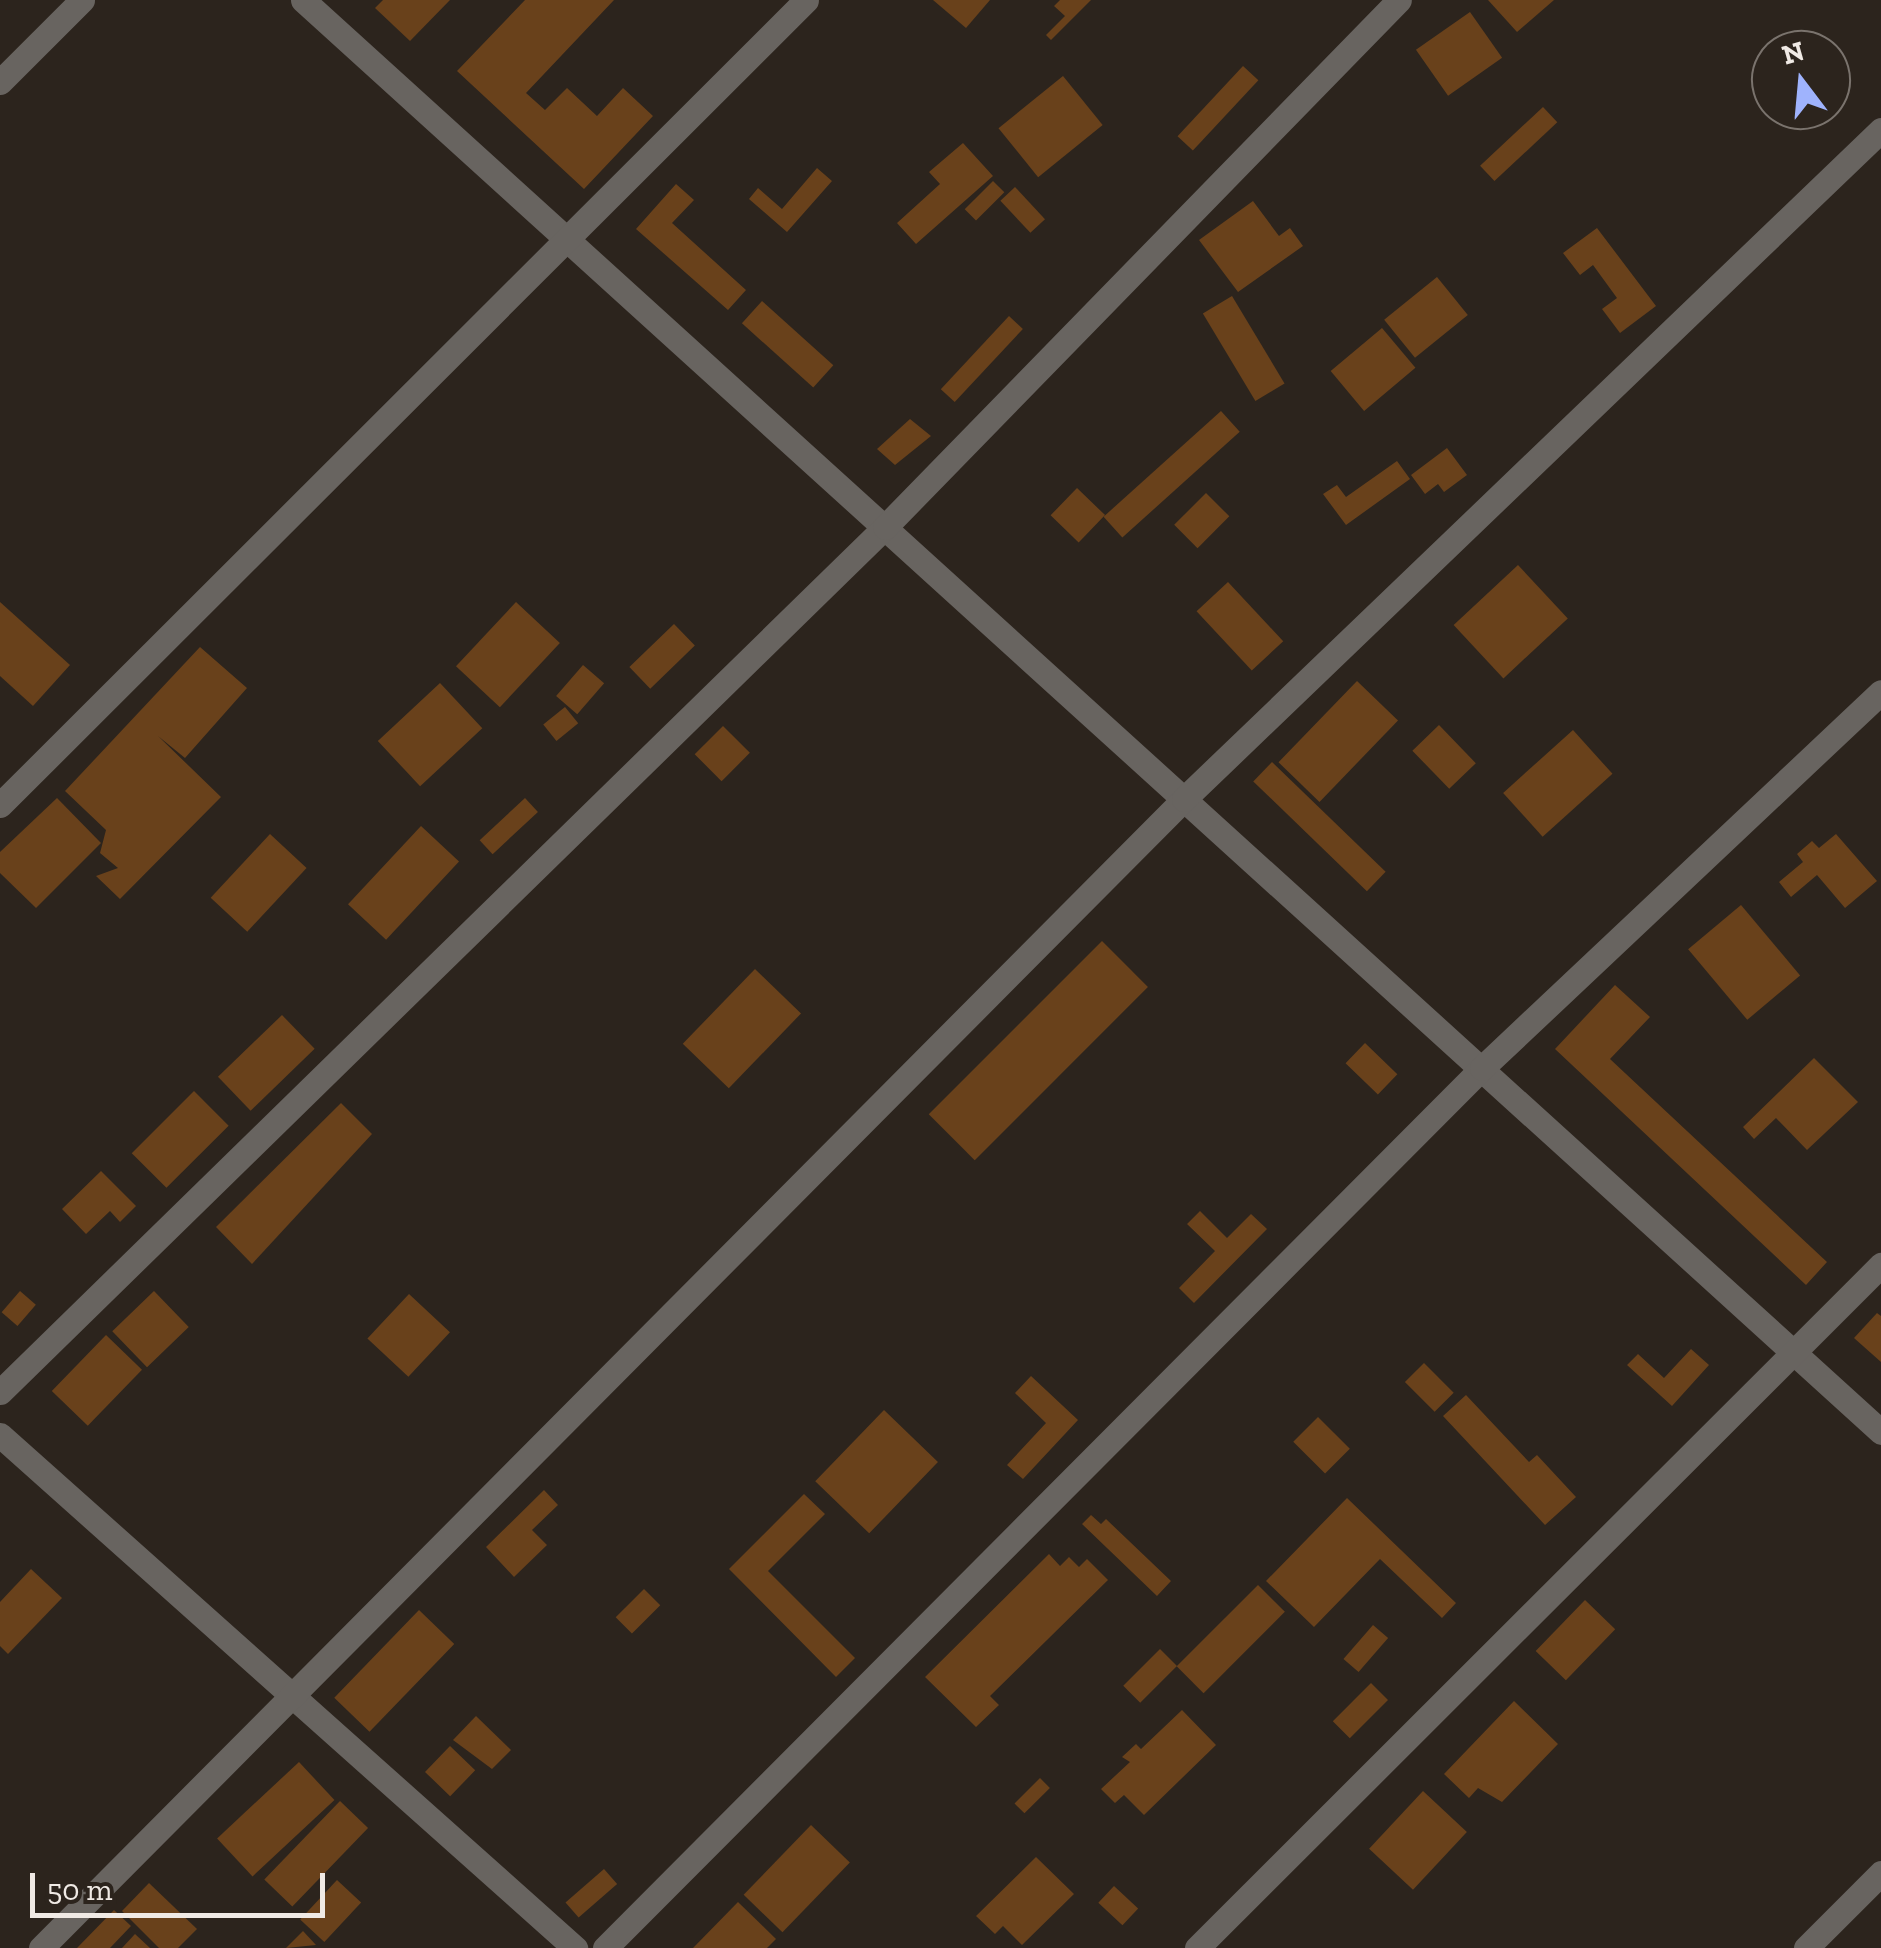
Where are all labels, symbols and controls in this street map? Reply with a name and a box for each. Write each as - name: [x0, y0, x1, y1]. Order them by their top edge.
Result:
- north arrow: [1751, 30, 1851, 130]
- text: N: [1778, 34, 1808, 71]
- scale bar: [35, 1853, 330, 1915]
- text: 50 m: [47, 1872, 112, 1908]

